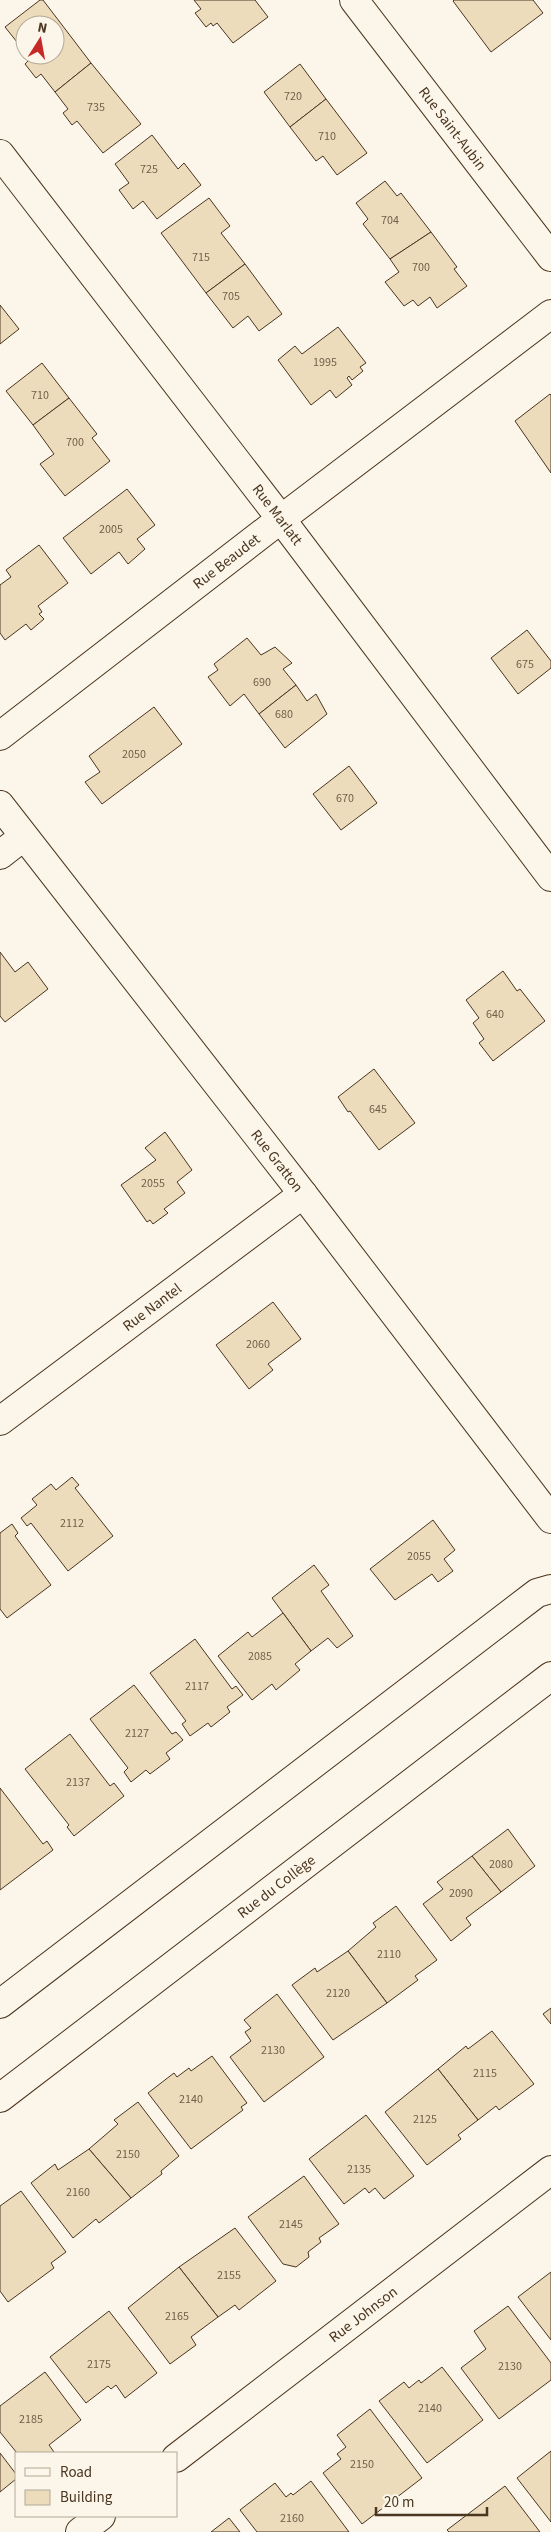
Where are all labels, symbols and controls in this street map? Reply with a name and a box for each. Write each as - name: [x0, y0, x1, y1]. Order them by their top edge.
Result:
- north arrow: [15, 15, 65, 65]
- text: N: [36, 18, 49, 39]
- street label: Rue Saint-Aubin: [414, 82, 491, 175]
- house number: 720: [284, 88, 302, 105]
- house number: 735: [87, 99, 105, 116]
- house number: 710: [318, 128, 336, 145]
- house number: 725: [140, 161, 158, 178]
- house number: 704: [381, 212, 399, 229]
- house number: 715: [192, 249, 210, 266]
- house number: 700: [412, 259, 430, 276]
- house number: 705: [222, 288, 240, 305]
- house number: 1995: [313, 354, 337, 371]
- house number: 710: [31, 387, 49, 404]
- house number: 700: [66, 434, 84, 451]
- street label: Rue Marlatt: [247, 480, 308, 550]
- house number: 2005: [99, 521, 123, 538]
- street label: Rue Beaudet: [188, 529, 264, 594]
- house number: 675: [516, 656, 534, 673]
- house number: 690: [253, 674, 271, 691]
- house number: 680: [275, 706, 293, 723]
- house number: 2050: [122, 746, 146, 763]
- house number: 670: [336, 790, 354, 807]
- house number: 640: [486, 1006, 504, 1023]
- house number: 645: [369, 1101, 387, 1118]
- street label: Rue Gratton: [246, 1125, 308, 1197]
- house number: 2055: [141, 1175, 165, 1192]
- street label: Rue Nantel: [118, 1278, 186, 1336]
- house number: 2060: [246, 1336, 270, 1353]
- house number: 2112: [60, 1515, 84, 1532]
- house number: 2055: [407, 1548, 431, 1565]
- house number: 2085: [248, 1648, 272, 1665]
- house number: 2117: [185, 1678, 209, 1695]
- house number: 2127: [125, 1725, 149, 1742]
- house number: 2137: [66, 1774, 90, 1791]
- street label: Rue du Collège: [233, 1850, 320, 1923]
- house number: 2080: [489, 1856, 513, 1873]
- house number: 2090: [449, 1885, 473, 1902]
- house number: 2110: [377, 1946, 401, 1963]
- house number: 2120: [326, 1985, 350, 2002]
- house number: 2130: [261, 2042, 285, 2059]
- house number: 2115: [473, 2065, 497, 2082]
- house number: 2140: [179, 2091, 203, 2108]
- house number: 2125: [413, 2111, 437, 2128]
- house number: 2150: [116, 2146, 140, 2163]
- house number: 2135: [347, 2161, 371, 2178]
- house number: 2160: [66, 2184, 90, 2201]
- house number: 2145: [279, 2216, 303, 2233]
- house number: 2155: [217, 2267, 241, 2284]
- street label: Rue Johnson: [324, 2281, 402, 2347]
- house number: 2165: [165, 2308, 189, 2325]
- house number: 2175: [87, 2356, 111, 2373]
- house number: 2130: [498, 2358, 522, 2375]
- house number: 2140: [418, 2400, 442, 2417]
- house number: 2185: [19, 2411, 43, 2428]
- legend: [15, 2452, 178, 2517]
- house number: 2150: [350, 2456, 374, 2473]
- text: Road: [60, 2462, 92, 2483]
- scale bar: [376, 2484, 487, 2516]
- text: Building: [60, 2487, 113, 2508]
- text: 20 m: [384, 2492, 414, 2513]
- house number: 2160: [280, 2510, 304, 2527]

